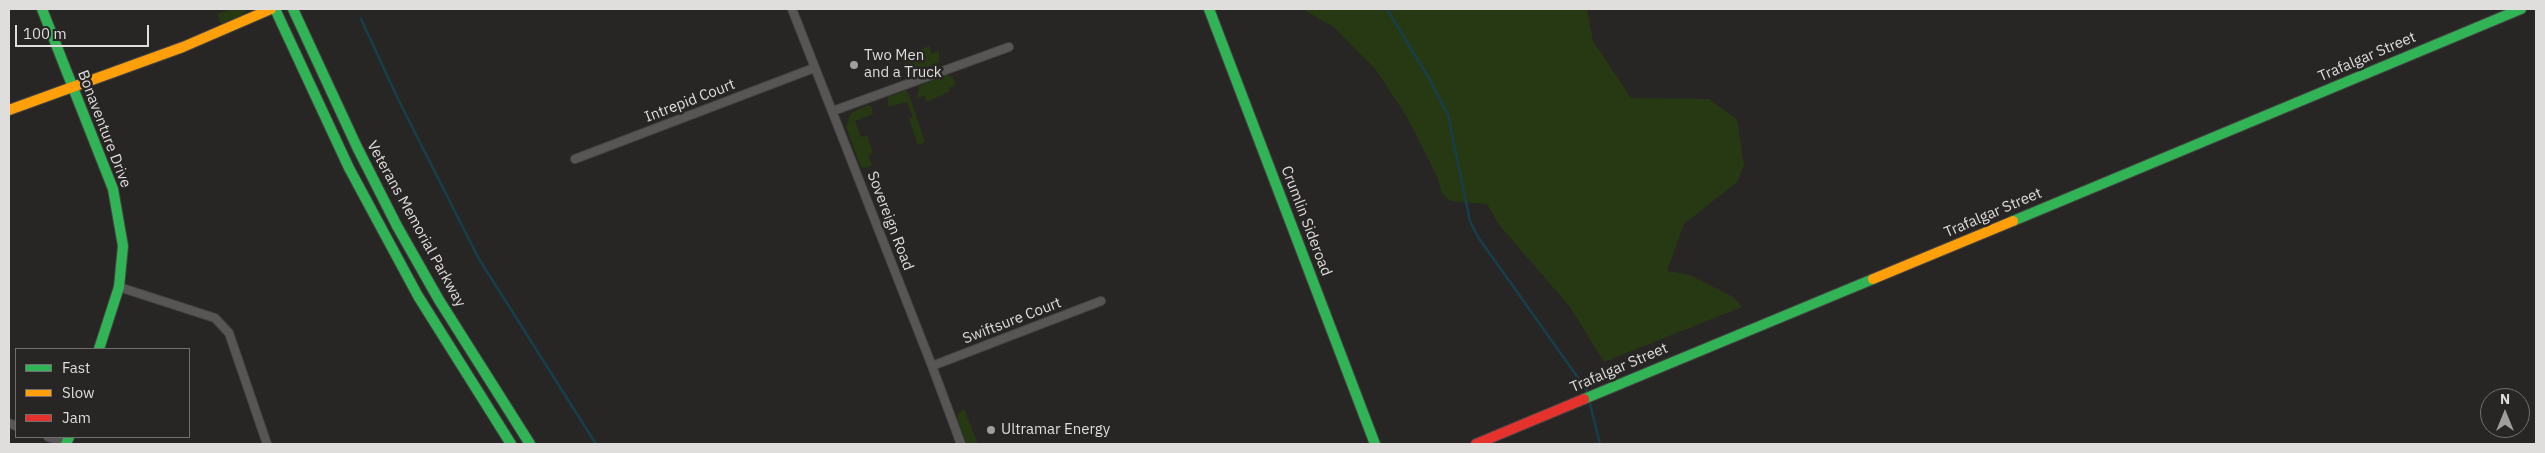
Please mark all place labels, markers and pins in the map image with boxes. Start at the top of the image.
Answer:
place label: Two Men and a Truck [864,47,942,82]
marker: Two Men and a Truck [848,59,860,71]
place label: Ultramar Energy [1001,421,1110,439]
marker: Ultramar Energy [985,424,997,436]

